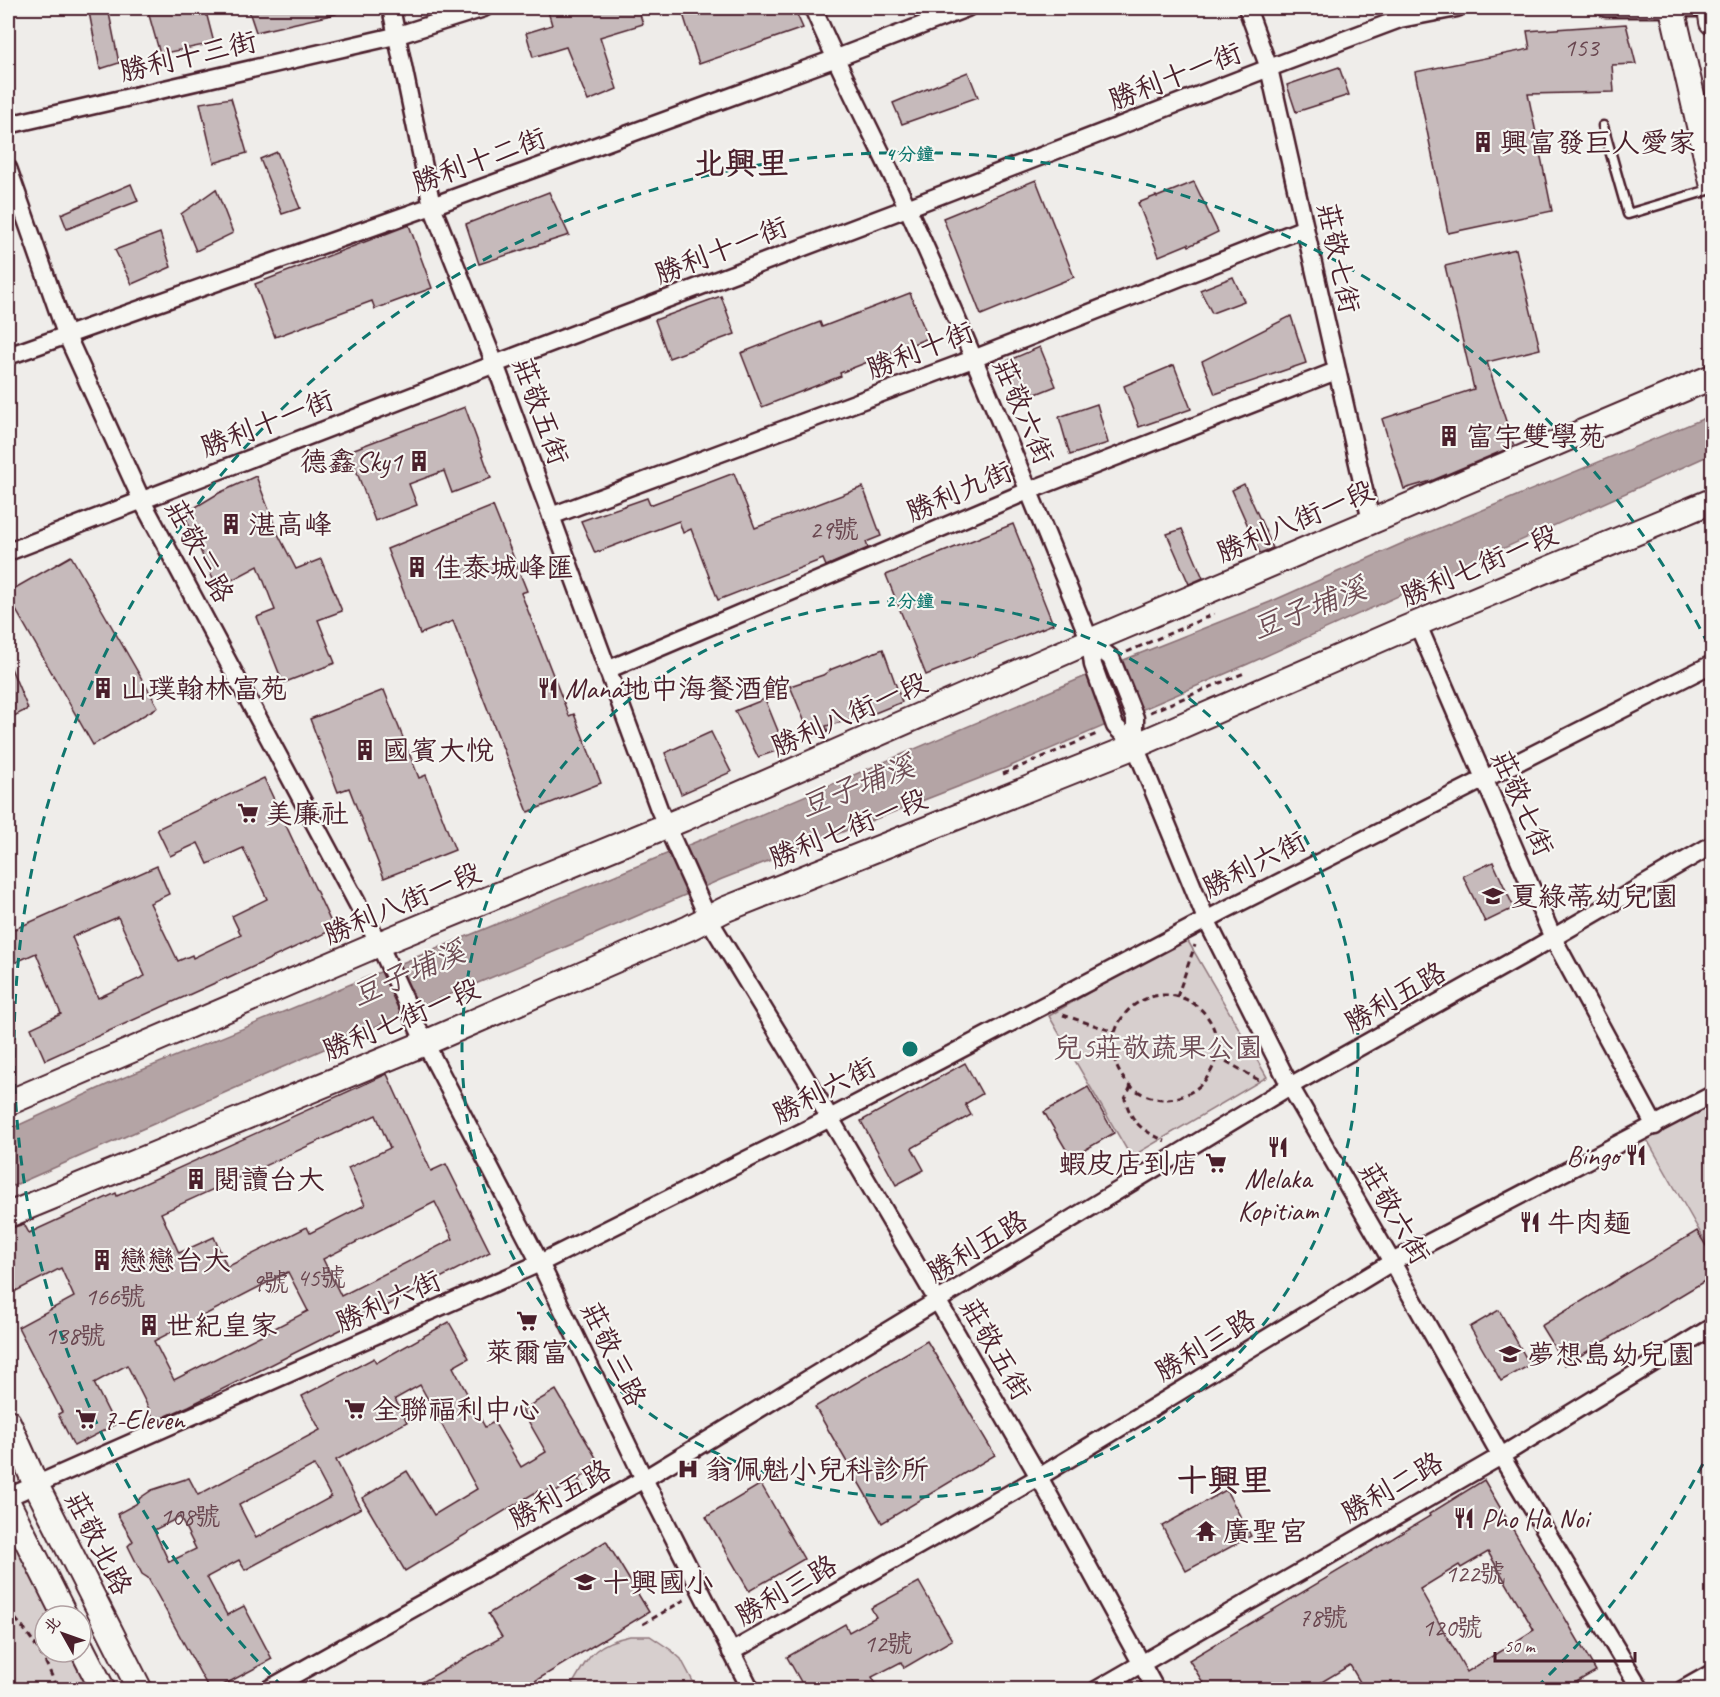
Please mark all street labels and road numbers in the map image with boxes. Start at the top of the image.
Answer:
street label: 勝利十三街 [116,23,260,89]
street label: 勝利十一街 [1103,35,1247,117]
street label: 勝利十二街 [407,120,551,200]
street label: 莊敬七街 [1310,200,1368,316]
street label: 勝利十一街 [649,209,793,291]
street label: 勝利十街 [861,314,979,386]
street label: 莊敬五街 [505,352,577,470]
street label: 莊敬六街 [986,353,1062,469]
street label: 勝利十一街 [195,382,339,464]
street label: 勝利九街 [901,453,1017,529]
street label: 勝利八街一段 [1211,472,1379,570]
street label: 莊敬三路 [158,493,242,609]
street label: 勝利七街一段 [1395,516,1563,614]
street label: 勝利八街一段 [765,664,933,764]
street label: 莊敬七街 [1484,745,1562,861]
street label: 勝利七街一段 [764,780,932,876]
street label: 勝利六街 [1196,823,1312,905]
street label: 勝利八街一段 [318,854,486,952]
street label: 勝利五路 [1338,954,1452,1040]
street label: 勝利七街一段 [317,970,485,1068]
street label: 勝利六街 [766,1049,882,1131]
street label: 莊敬六街 [1352,1156,1438,1270]
street label: 勝利五路 [920,1202,1034,1290]
street label: 勝利六街 [330,1262,446,1340]
street label: 莊敬五街 [953,1292,1039,1406]
street label: 莊敬三路 [574,1296,654,1412]
street label: 勝利三路 [1148,1301,1262,1389]
street label: 勝利二路 [1335,1444,1449,1530]
street label: 勝利五路 [503,1452,617,1536]
street label: 莊敬北路 [58,1485,140,1601]
street label: 勝利三路 [729,1547,843,1633]

